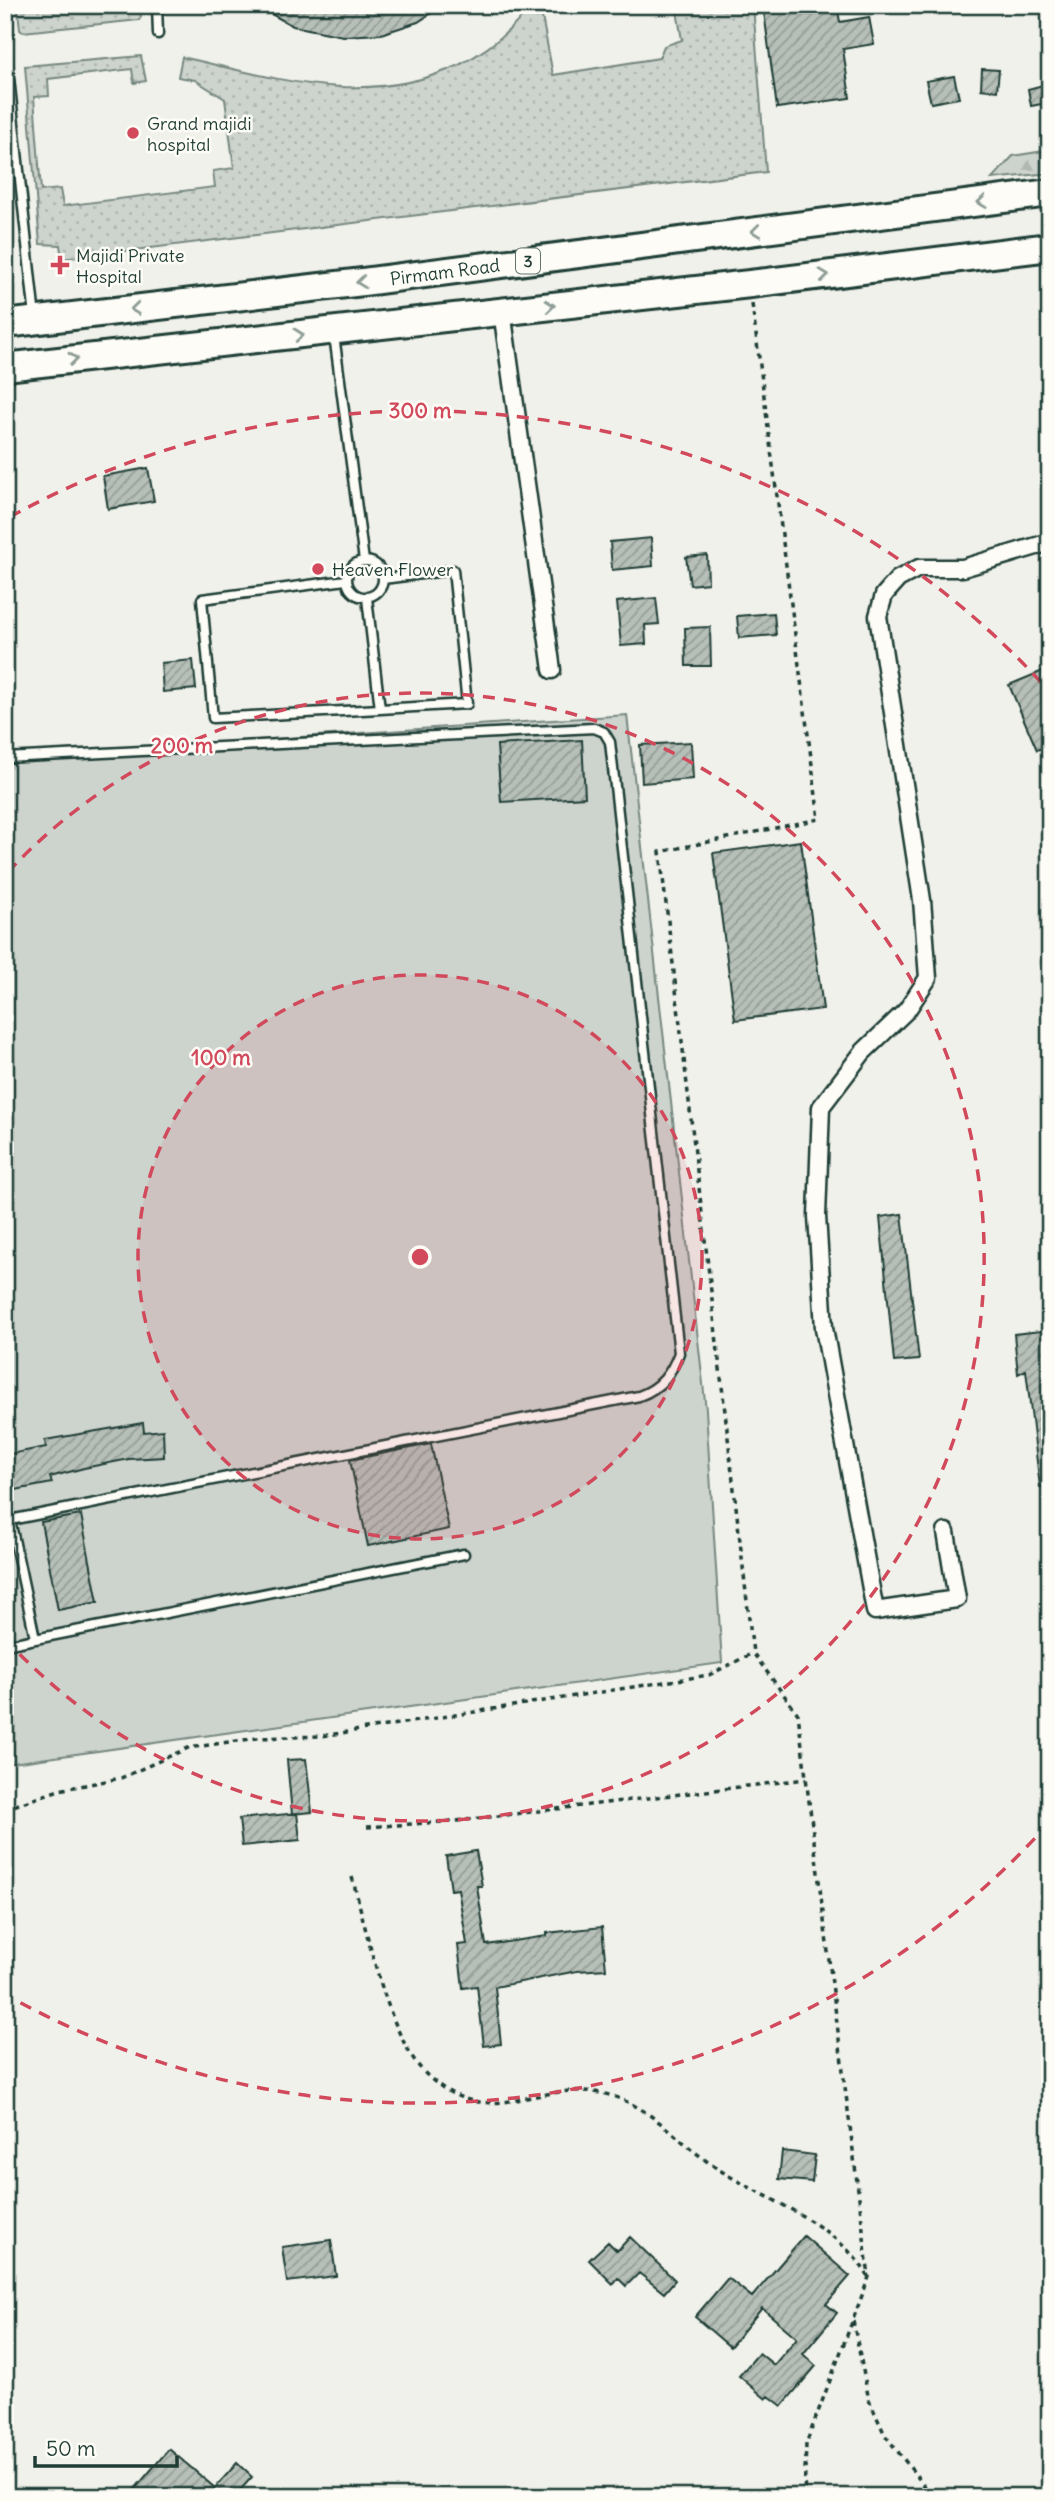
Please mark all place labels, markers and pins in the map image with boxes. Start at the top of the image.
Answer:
place label: Grand majidi hospital [147,112,251,156]
marker: Grand majidi hospital [125,125,141,141]
place label: Majidi Private Hospital [76,244,184,288]
marker: Majidi Private Hospital [50,255,70,275]
place label: Heaven Flower [332,558,454,581]
marker: Heaven Flower [310,561,326,577]
centre of rings [408,1245,432,1269]

